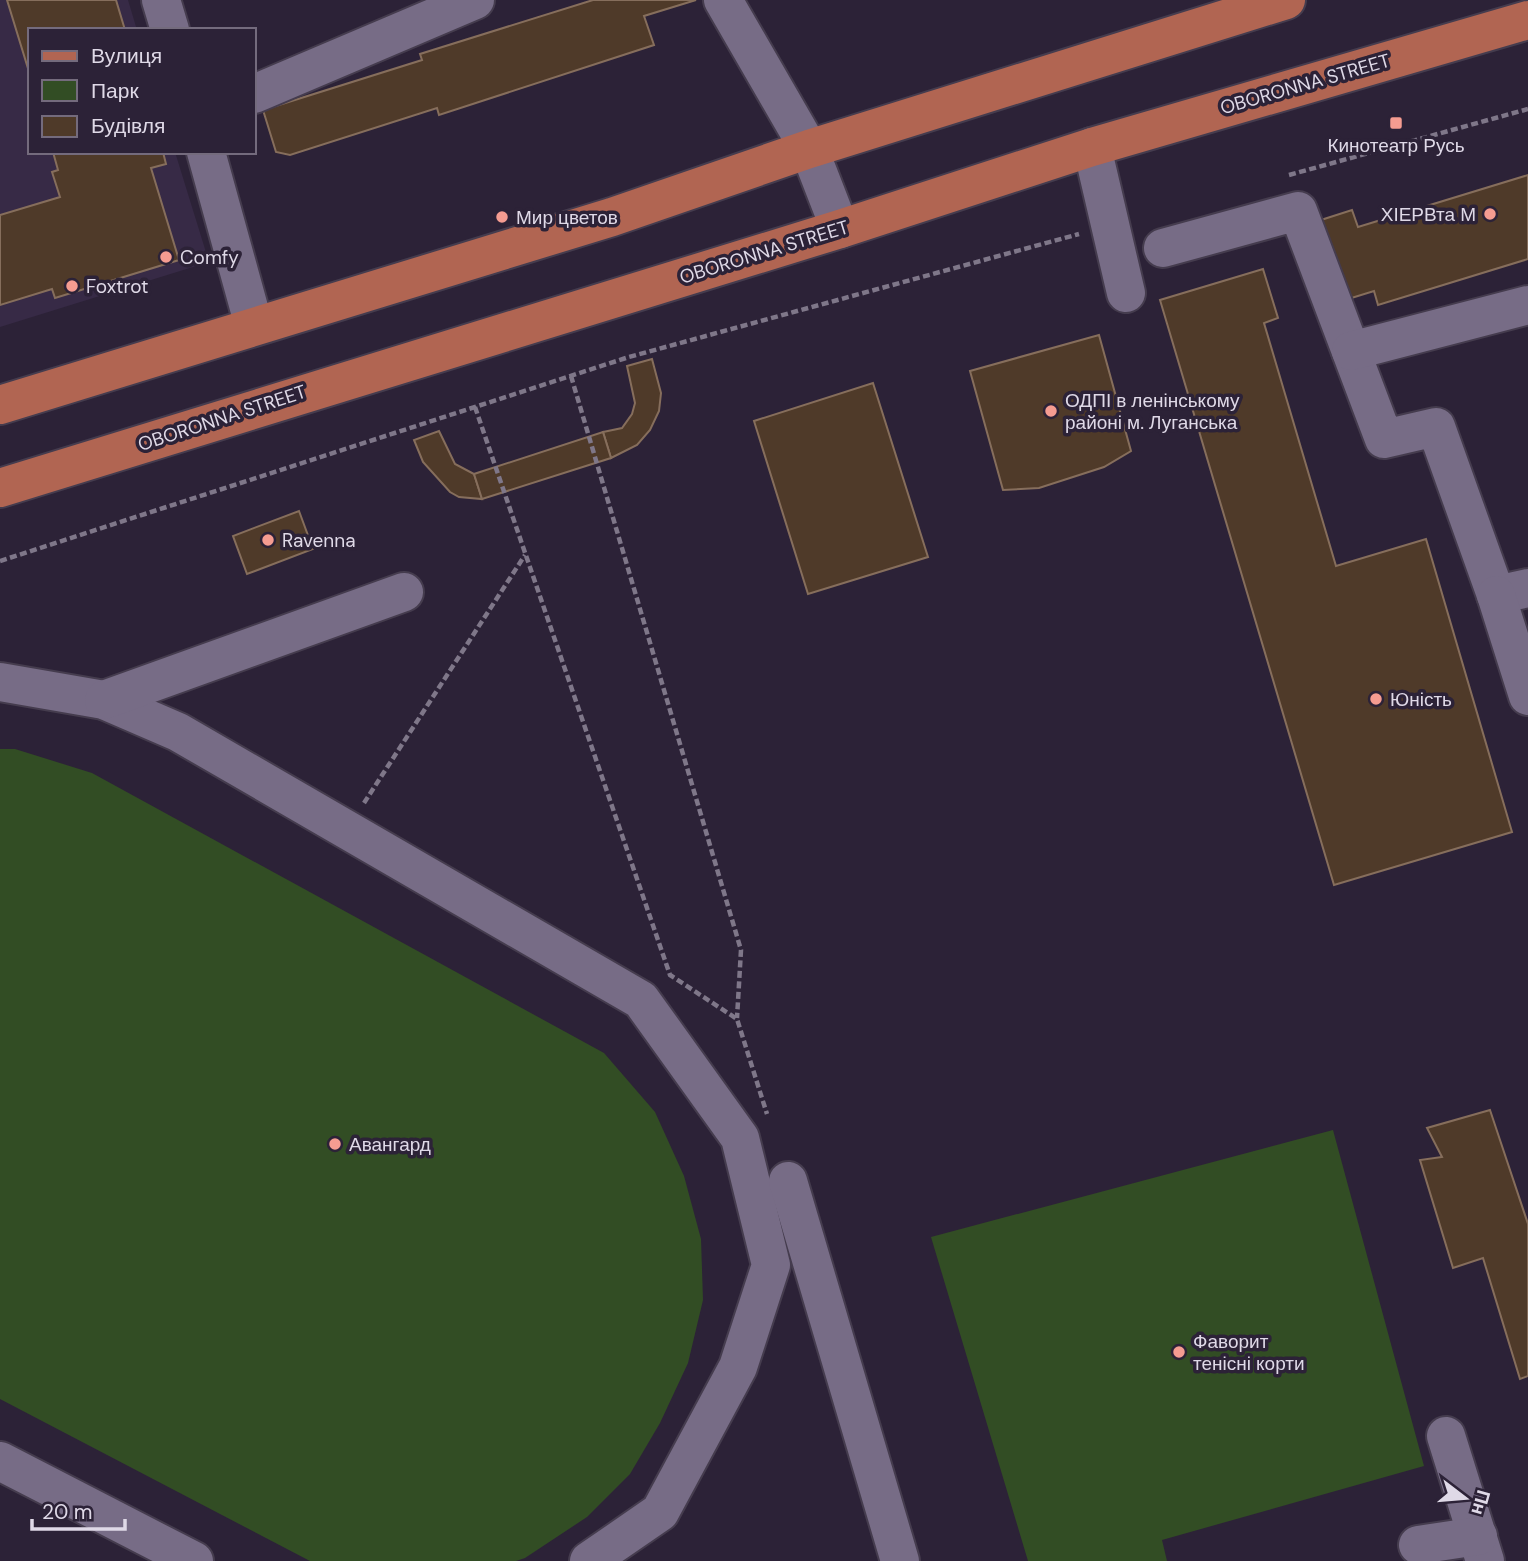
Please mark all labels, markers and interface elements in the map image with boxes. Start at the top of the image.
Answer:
legend [28,28,256,154]
text: Вулиця [91,42,162,70]
street label: OBORONNA STREET [1217,48,1393,120]
text: Парк [91,77,139,105]
text: Будівля [91,112,165,140]
marker: Кинотеатр Русь [1388,115,1404,131]
place label: Кинотеатр Русь [1327,133,1465,158]
place label: ХІЕРВта М [1381,202,1476,227]
place label: Мир цветов [516,205,618,230]
marker: ХІЕРВта М [1482,206,1498,222]
marker: Мир цветов [494,209,510,225]
street label: OBORONNA STREET [676,214,852,290]
place label: Comfy [180,245,239,270]
marker: Comfy [158,249,174,265]
place label: Foxtrot [86,274,149,299]
marker: Foxtrot [64,278,80,294]
street label: OBORONNA STREET [135,379,310,457]
place label: ОДПІ в ленінському районі м. Луганська [1065,388,1240,435]
marker: ОДПІ в ленінському районі м. Луганська [1043,403,1059,419]
place label: Ravenna [282,528,355,553]
marker: Ravenna [260,532,276,548]
place label: Юність [1390,687,1452,712]
marker: Юність [1368,691,1384,707]
place label: Авангард [349,1132,431,1157]
marker: Авангард [327,1136,343,1152]
place label: Фаворит тенісні корти [1193,1329,1305,1376]
marker: Фаворит тенісні корти [1171,1344,1187,1360]
north arrow [1430,1463,1500,1533]
text: Пн [1465,1487,1496,1518]
scale bar [32,1488,124,1532]
text: 20 m [42,1498,93,1526]

